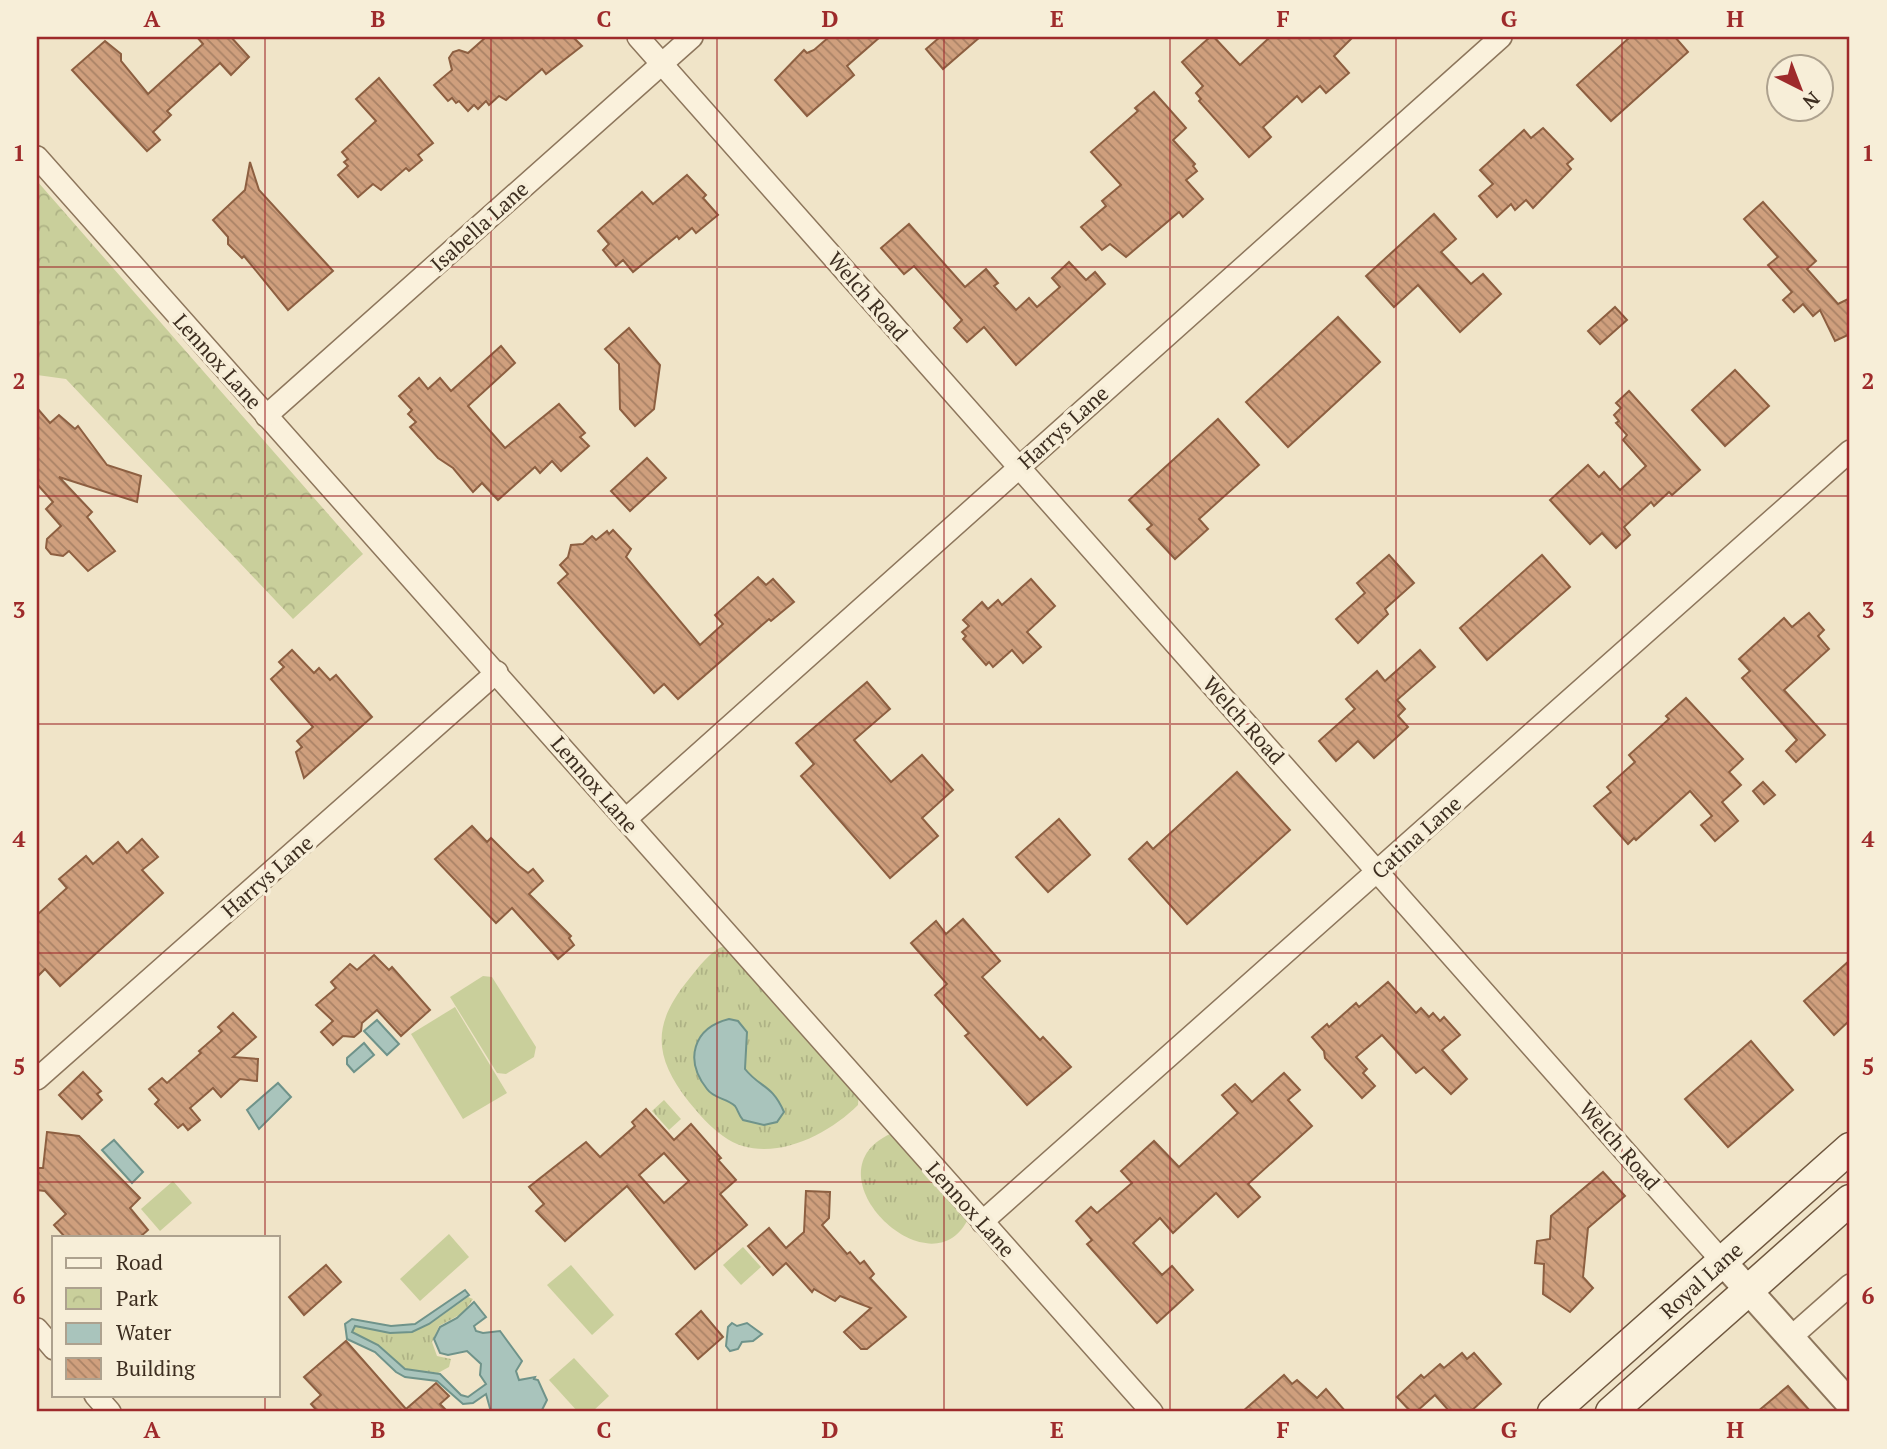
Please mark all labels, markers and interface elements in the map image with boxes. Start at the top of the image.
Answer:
text: A [144,3,161,34]
text: B [371,3,386,34]
text: C [597,3,612,34]
text: D [822,3,839,34]
text: E [1050,3,1064,34]
text: F [1276,3,1290,34]
text: G [1501,3,1518,34]
text: H [1726,3,1744,34]
north arrow [1764,52,1834,122]
text: N [1798,87,1825,116]
text: 1 [13,137,26,168]
text: 1 [1862,137,1875,168]
street label: Isabella Lane [424,175,534,277]
street label: Welch Road [822,246,915,347]
street label: Lennox Lane [168,307,268,415]
text: 2 [13,365,26,396]
text: 2 [1862,365,1875,396]
street label: Harrys Lane [1012,379,1114,475]
text: 3 [13,594,26,625]
text: 3 [1862,594,1875,625]
street label: Welch Road [1197,670,1291,770]
street label: Lennox Lane [545,730,645,838]
street label: Catina Lane [1365,789,1467,885]
text: 4 [13,823,26,854]
text: 4 [1862,823,1875,854]
street label: Harrys Lane [215,829,319,923]
text: 5 [13,1051,26,1082]
text: 5 [1862,1051,1875,1082]
street label: Welch Road [1574,1095,1667,1196]
street label: Lennox Lane [921,1155,1021,1263]
street label: Royal Lane [1654,1235,1748,1325]
legend [52,1236,280,1396]
text: Road [116,1248,163,1276]
text: 6 [13,1280,26,1311]
text: 6 [1862,1280,1875,1311]
text: Park [116,1284,158,1312]
text: Water [116,1318,171,1346]
text: Building [116,1354,196,1382]
text: A [144,1414,161,1445]
text: B [371,1414,386,1445]
text: C [597,1414,612,1445]
text: D [822,1414,839,1445]
text: E [1050,1414,1064,1445]
text: F [1276,1414,1290,1445]
text: G [1501,1414,1518,1445]
text: H [1726,1414,1744,1445]

